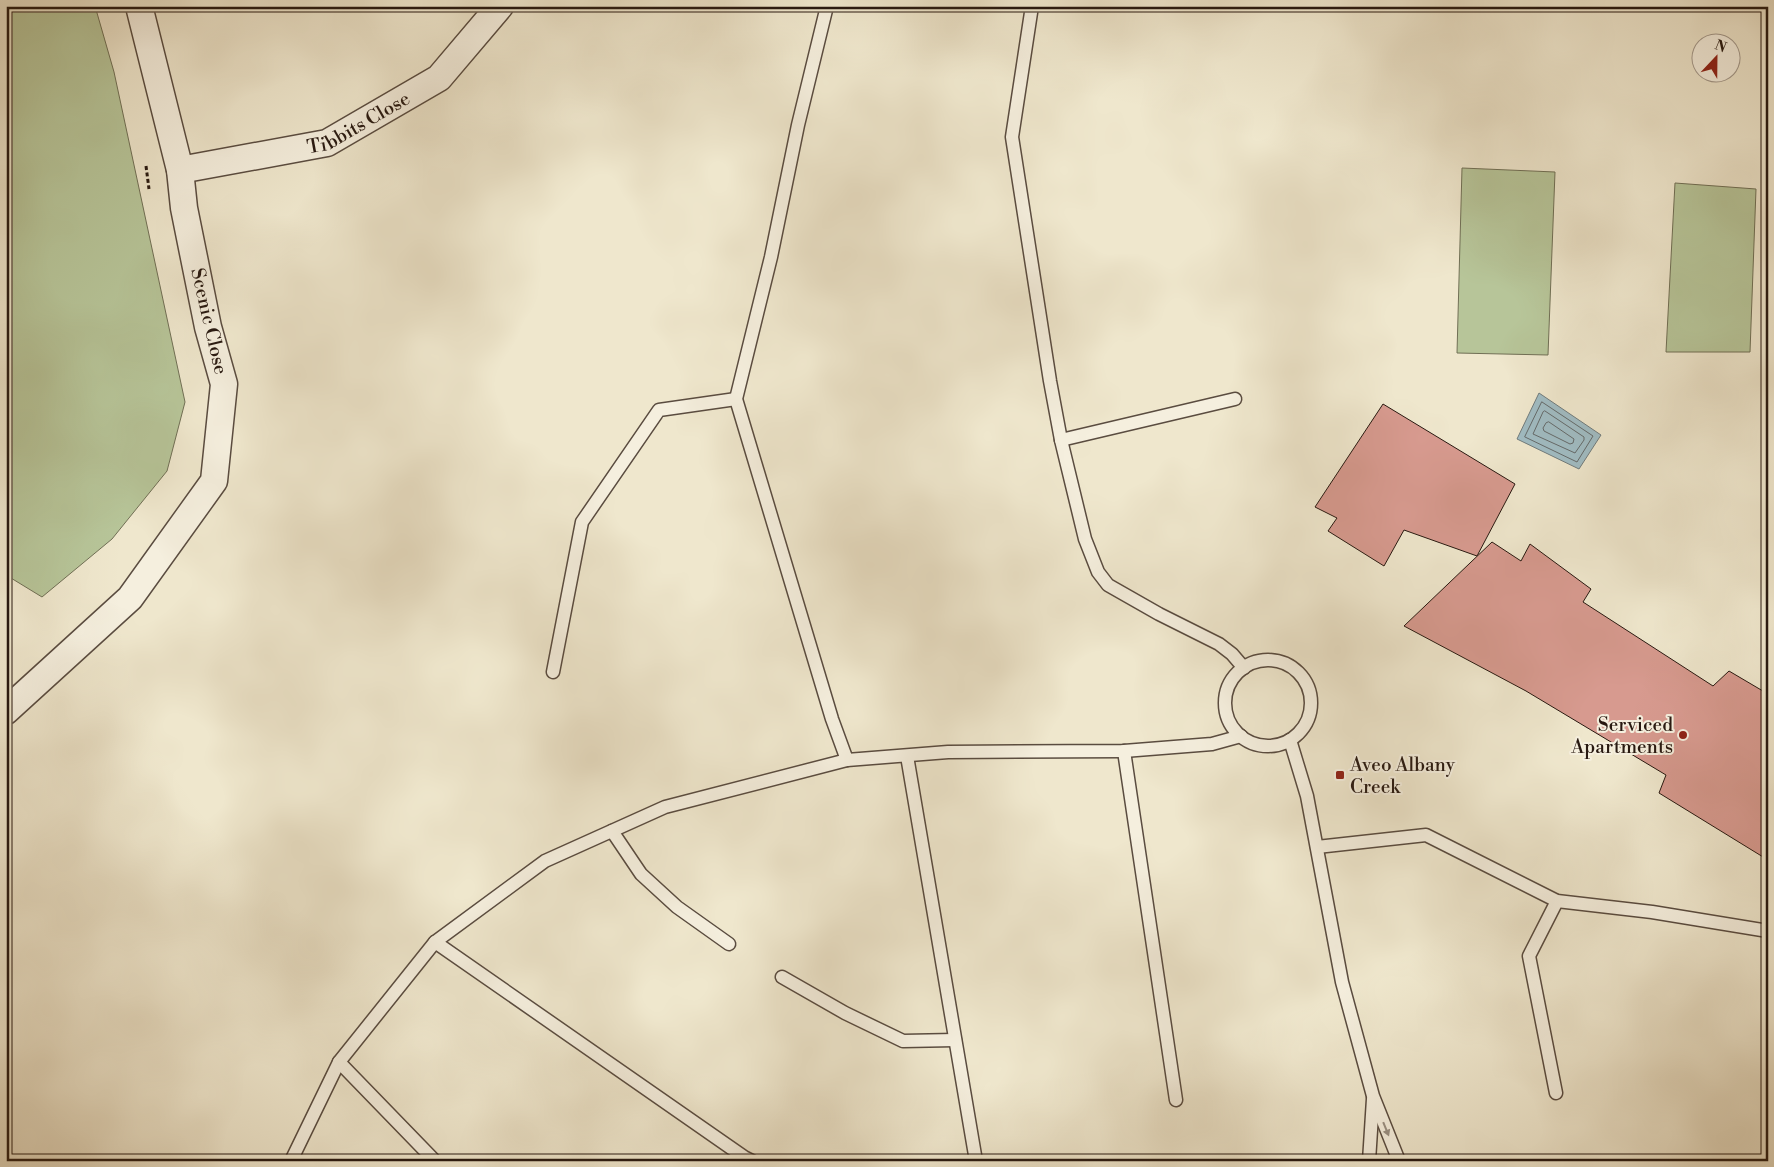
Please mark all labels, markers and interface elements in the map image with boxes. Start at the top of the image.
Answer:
north arrow [1692,32,1742,82]
text: N [1712,36,1729,57]
street label: Tibbits Close [305,87,414,159]
street label: Scenic Close [185,266,233,377]
place label: Serviced Apartments [1570,713,1673,759]
marker: Serviced Apartments [1677,729,1689,741]
place label: Aveo Albany Creek [1349,753,1456,799]
marker: Aveo Albany Creek [1334,769,1346,781]
one-way arrow [1383,1121,1391,1136]

